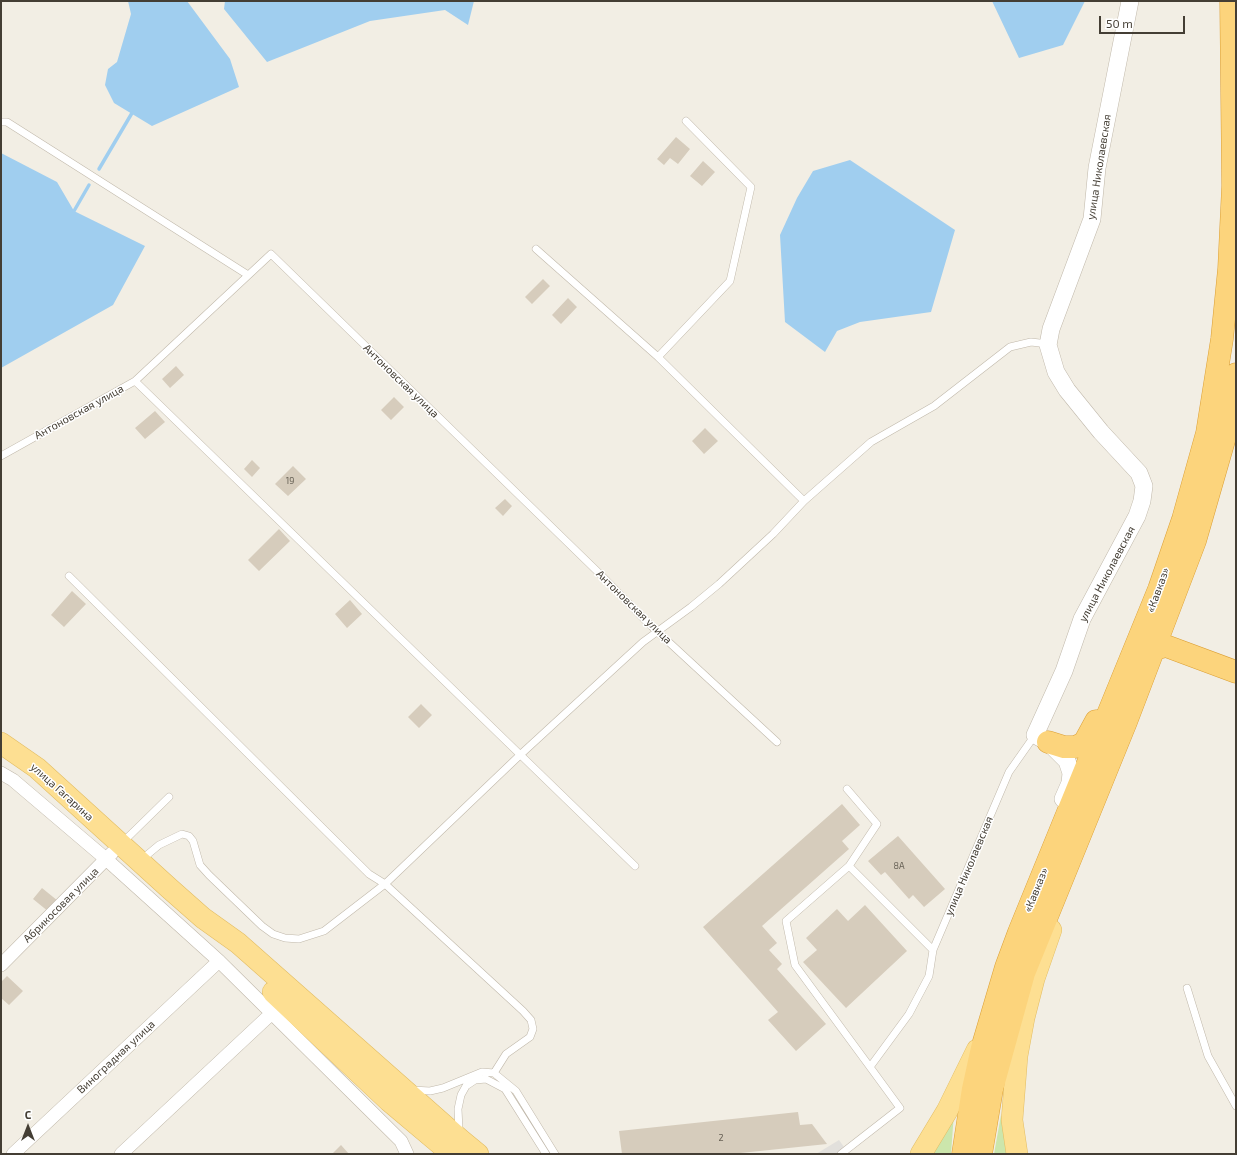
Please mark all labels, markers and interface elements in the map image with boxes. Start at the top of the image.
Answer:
scale bar [1101,8,1187,34]
text: 50 m [1106,16,1133,30]
street label: улица Николаевская [1084,113,1114,221]
street label: Антоновская улица [360,341,442,421]
street label: Антоновская улица [32,382,126,442]
house number: 19 [286,476,294,486]
street label: улица Николаевская [1076,524,1138,624]
street label: «Кавказ» [1144,566,1172,614]
street label: Антоновская улица [593,567,675,647]
street label: улица Гагарина [28,760,96,824]
street label: улица Николаевская [942,814,996,918]
house number: 8А [893,861,905,871]
street label: Абрикосовая улица [21,865,101,945]
street label: «Кавказ» [1021,866,1051,914]
street label: Виноградная улица [74,1018,158,1096]
north arrow [8,1107,48,1147]
text: С [25,1108,31,1121]
house number: 2 [718,1133,724,1143]

